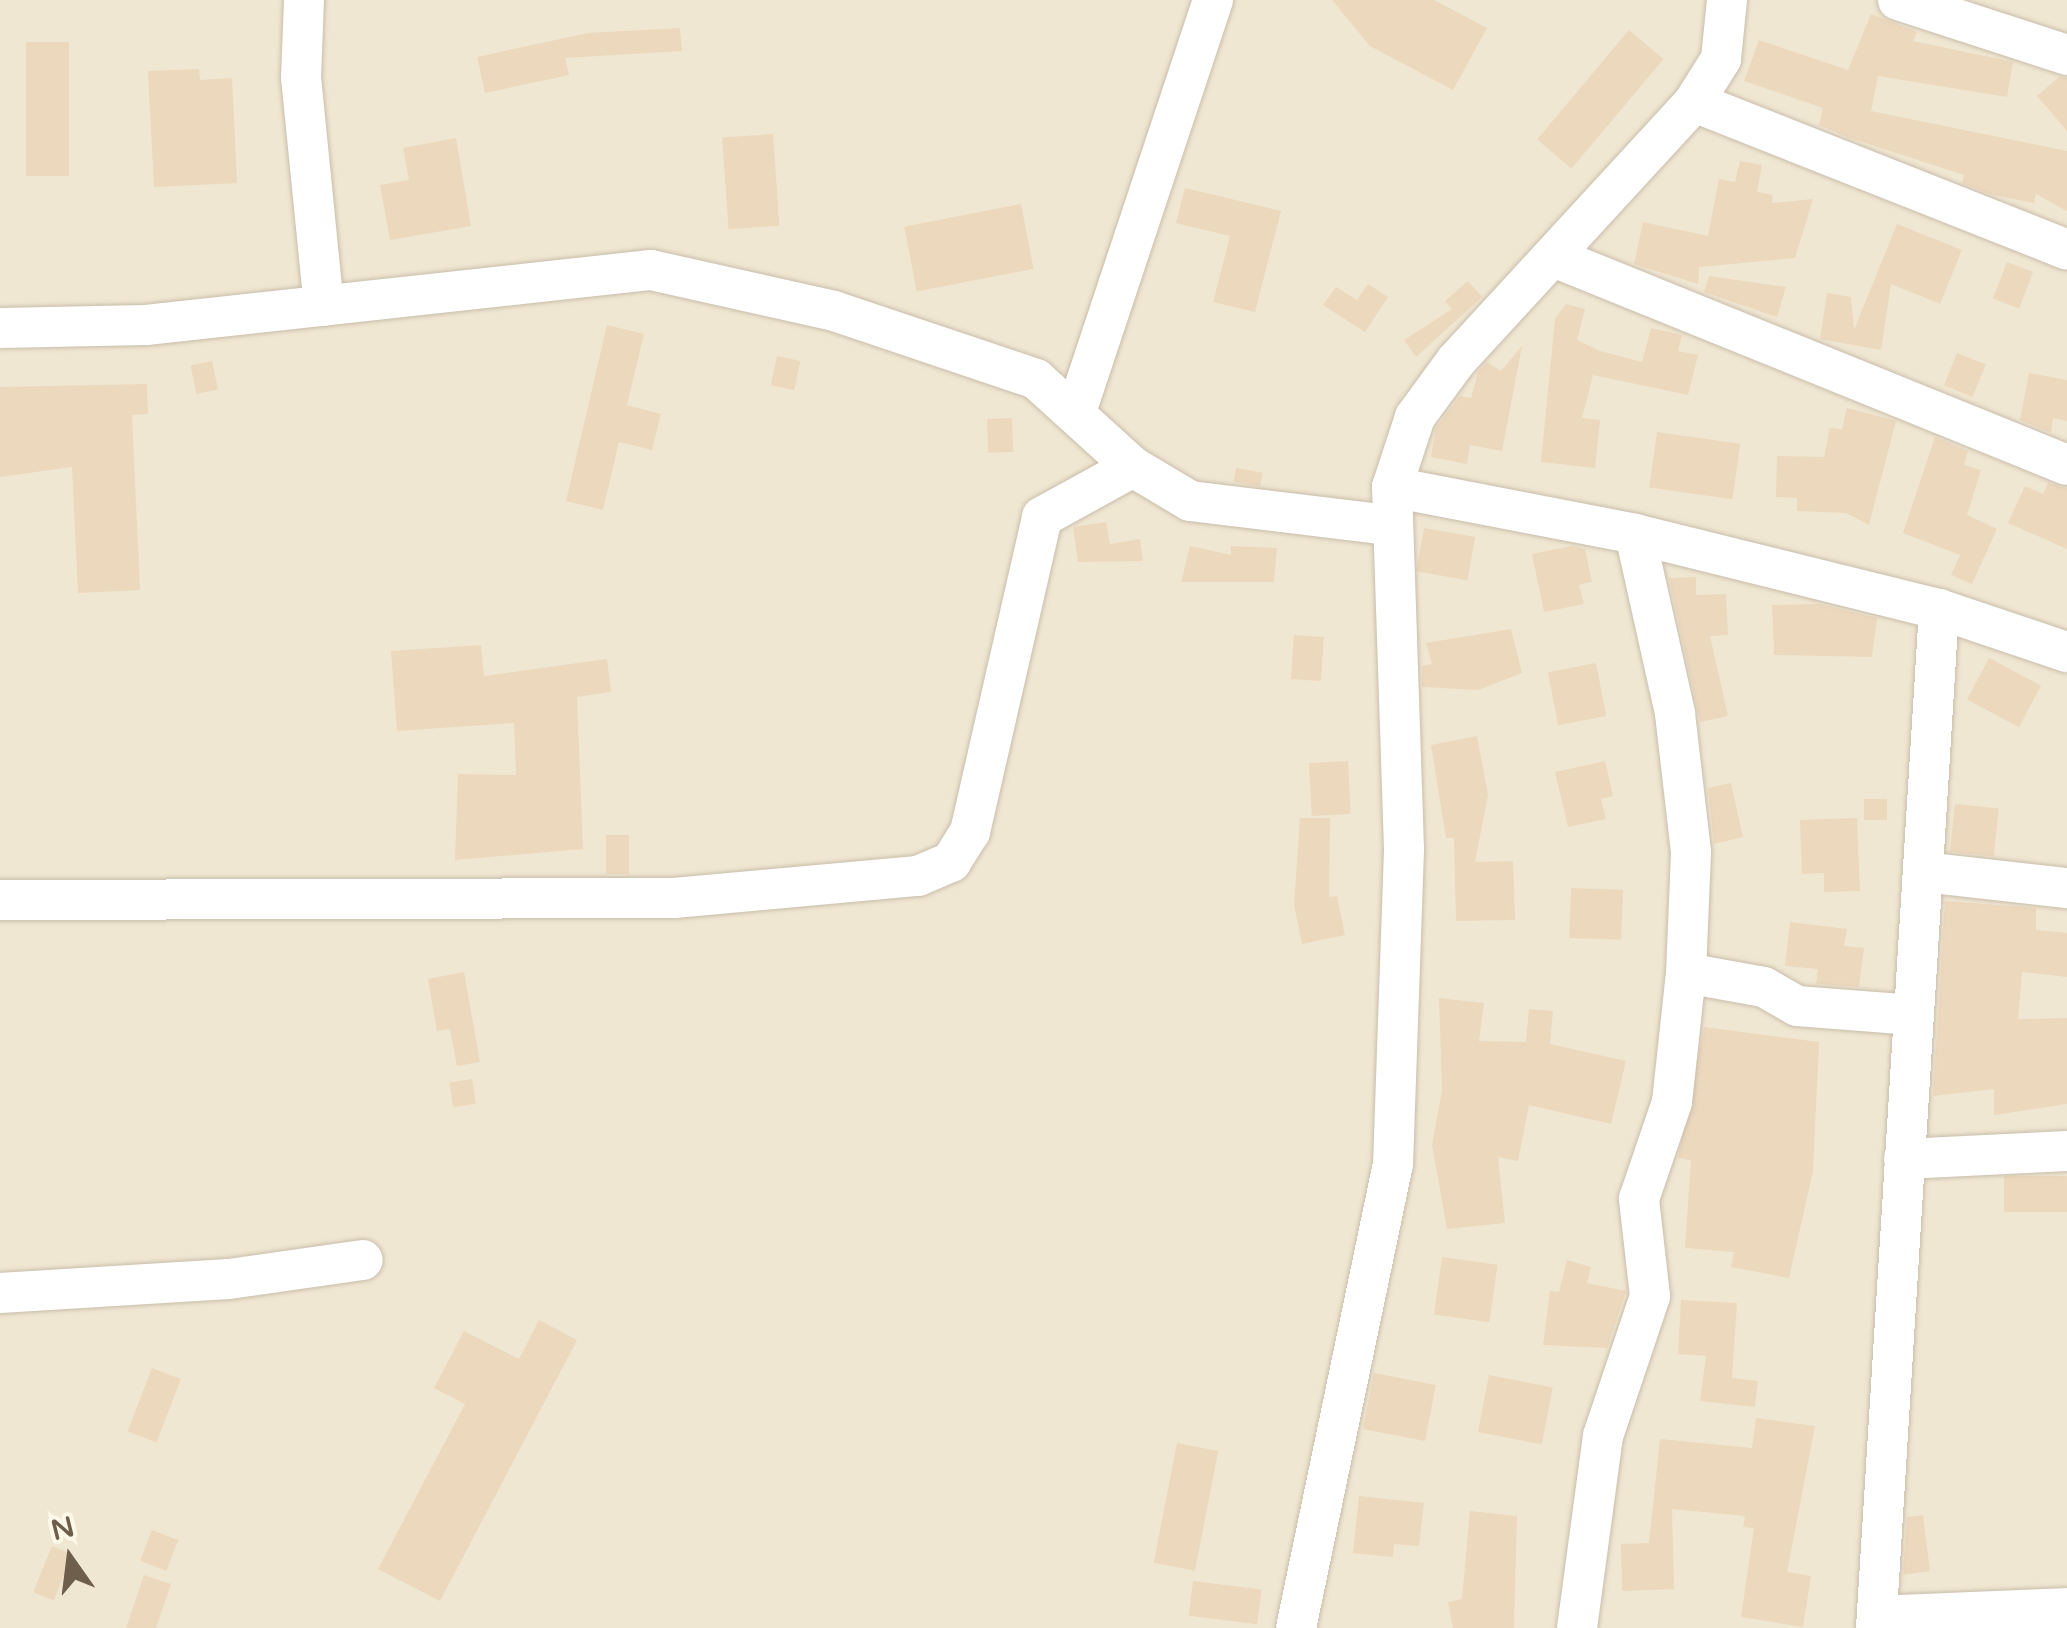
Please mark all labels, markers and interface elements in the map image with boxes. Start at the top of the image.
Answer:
north arrow [20,1508,120,1608]
text: N [48,1510,78,1548]

